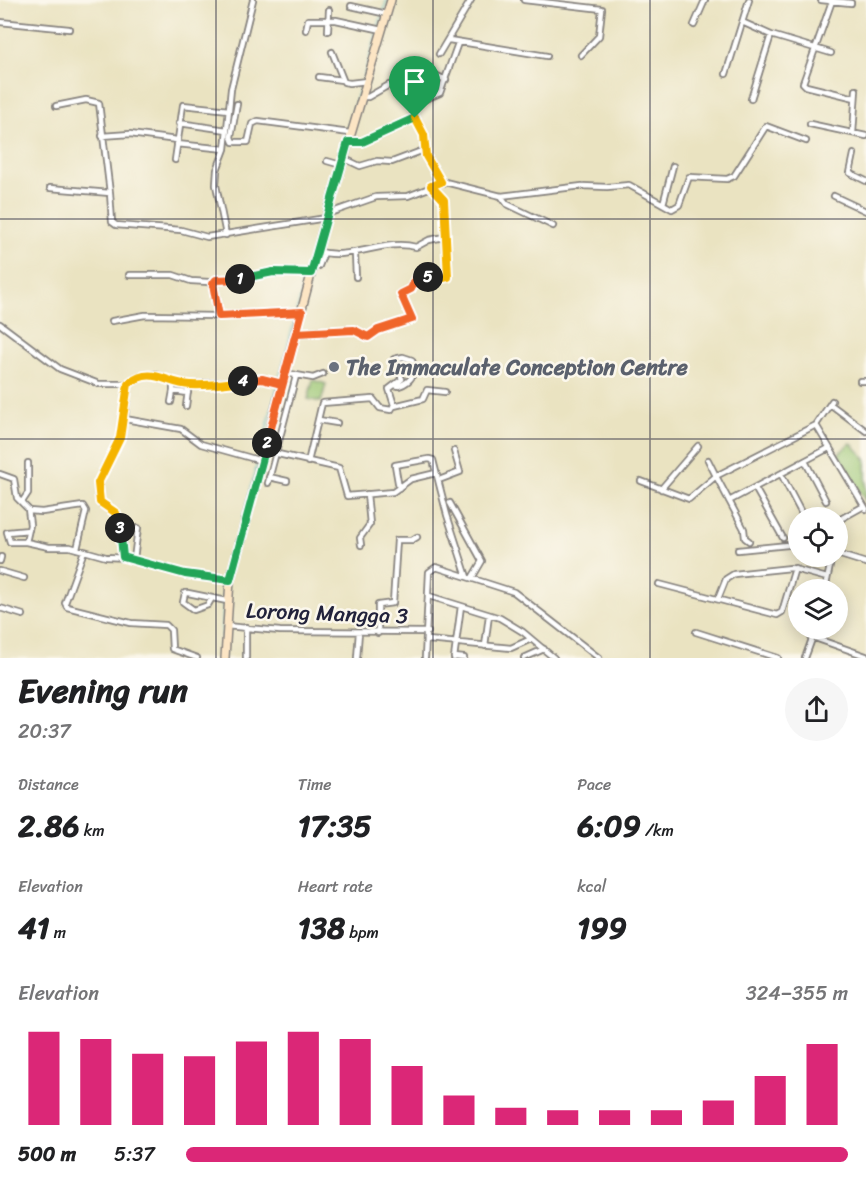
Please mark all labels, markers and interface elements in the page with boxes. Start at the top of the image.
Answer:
pin [389,56,440,118]
icon: arrive [398,65,431,98]
pin: 5 [413,262,443,292]
text: 5 [423,262,433,291]
pin: 1 [225,264,255,294]
text: 1 [237,264,243,293]
place label: The Immaculate Conception Centre [346,348,688,387]
marker: The Immaculate Conception Centre [327,360,341,374]
pin: 4 [228,366,258,396]
text: 4 [238,366,248,395]
pin: 2 [252,428,282,458]
text: 2 [262,428,272,457]
map controls [788,507,848,639]
button: locate [788,507,848,567]
pin: 3 [105,513,135,543]
text: 3 [116,513,124,542]
button: layers [788,579,848,639]
street label: Lorong Mangga 3 [245,591,409,635]
text: Evening run [18,662,188,720]
button: share [785,678,848,741]
text: 20:37 [18,714,71,749]
text: Distance [18,770,79,799]
text: Time [298,770,331,799]
text: Pace [577,770,611,799]
text: 2.86 [18,799,80,853]
text: 17:35 [298,799,372,853]
text: 6:09 [577,799,641,853]
text: km [80,816,104,845]
text: /km [641,816,674,845]
text: Elevation [18,872,83,901]
text: Heart rate [298,872,373,901]
text: kcal [577,872,606,901]
text: 41 [18,901,50,955]
text: 138 [298,901,345,955]
text: 199 [577,901,627,955]
text: m [50,918,66,947]
text: bpm [345,918,379,947]
text: Elevation [18,976,99,1011]
text: 324–355 m [746,976,848,1011]
text: 500 m [18,1137,76,1172]
text: 5:37 [114,1137,155,1172]

